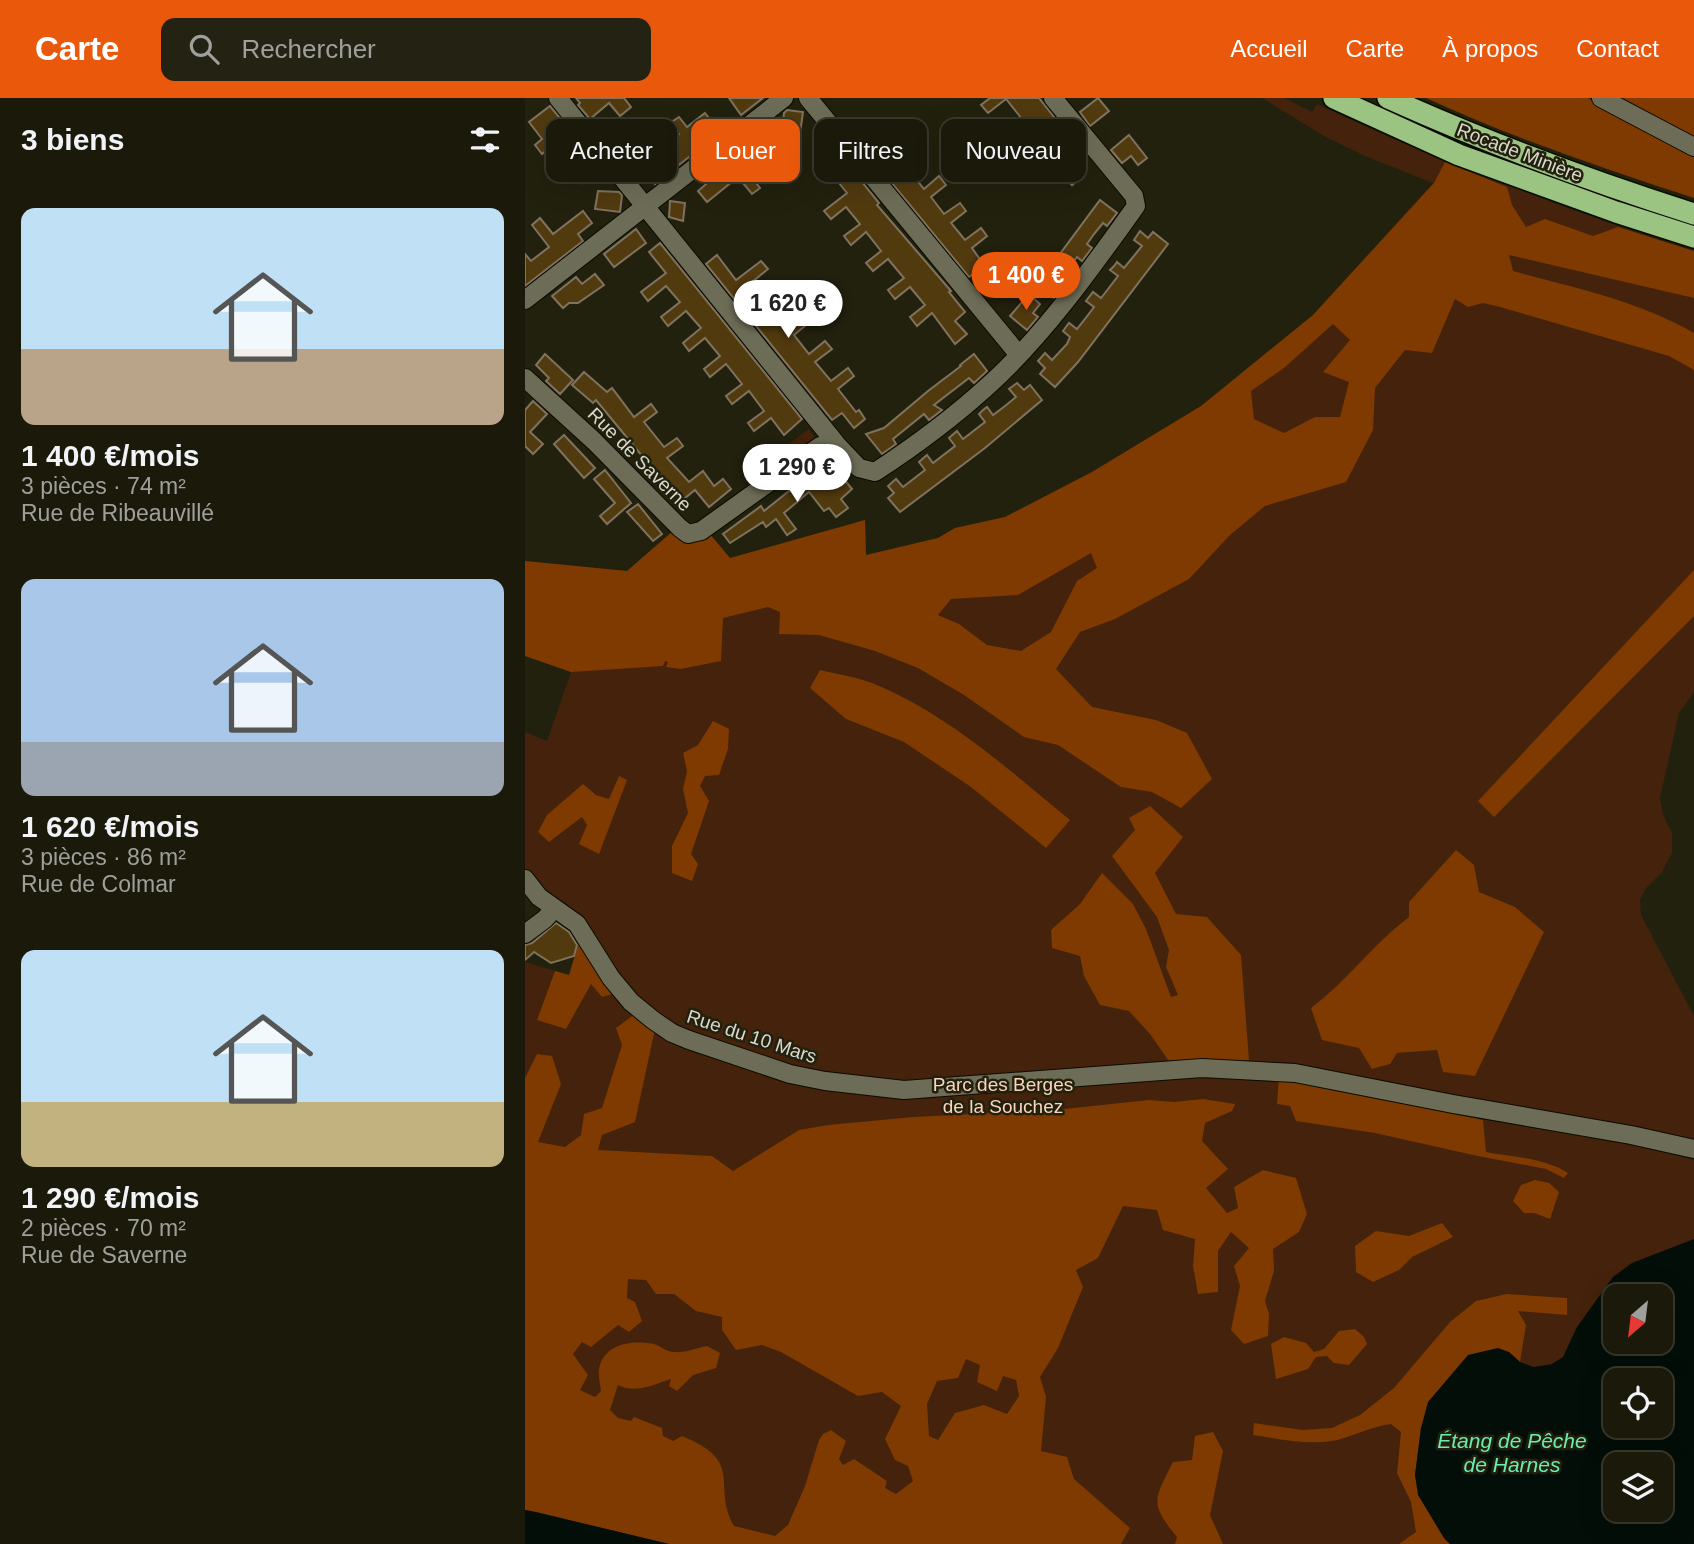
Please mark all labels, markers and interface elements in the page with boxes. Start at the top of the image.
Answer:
search box [161,18,651,81]
text: Carte [35,30,119,67]
icon: search [185,30,223,68]
text: Rechercher [241,34,376,64]
text: Accueil [1230,35,1308,62]
text: Carte [1346,35,1404,62]
text: À propos [1442,35,1538,62]
text: Contact [1576,35,1659,62]
chip: Acheter [546,119,677,182]
chip: Louer [691,119,800,182]
chip: Filtres [814,119,927,182]
chip: Nouveau [941,119,1086,182]
street label: Rocade Minière [1454,119,1586,186]
icon: filters [466,121,504,159]
text: 3 biens [21,123,124,156]
pin: 1 400 € [961,252,1091,312]
icon: home [200,254,326,380]
text: 1 400 € [988,262,1064,288]
pin: 1 620 € [723,280,853,340]
text: 1 620 € [750,290,826,316]
street label: Rue de Saverne [584,403,696,515]
text: 1 400 €/mois [21,439,199,472]
pin: 1 290 € [732,444,862,504]
text: 1 290 € [759,454,835,480]
text: 3 pièces · 74 m² [21,473,186,499]
text: Rue de Ribeauvillé [21,500,214,526]
icon: home [200,625,326,751]
text: 1 620 €/mois [21,810,199,843]
text: 3 pièces · 86 m² [21,844,186,870]
text: Rue de Colmar [21,871,176,897]
icon: home [200,996,326,1122]
street label: Rue du 10 Mars [684,1006,819,1067]
park label: Parc des Berges de la Souchez [933,1074,1073,1117]
text: 1 290 €/mois [21,1181,199,1214]
text: 2 pièces · 70 m² [21,1215,186,1241]
text: Rue de Saverne [21,1242,187,1268]
north arrow [1603,1284,1673,1354]
map controls [1603,1284,1673,1522]
button: locate [1603,1368,1673,1438]
water label: Étang de Pêche de Harnes [1437,1429,1587,1476]
button: layers [1603,1452,1673,1522]

